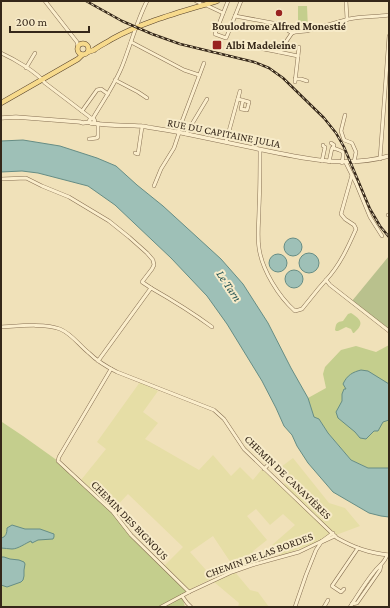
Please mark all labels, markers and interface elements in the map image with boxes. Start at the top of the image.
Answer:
scale bar [10,8,89,34]
marker: Boulodrome Alfred Monestié [274,8,284,18]
text: 200 m [16,15,48,29]
place label: Boulodrome Alfred Monestié [212,20,346,32]
marker: Albi Madeleine [211,39,223,51]
place label: Albi Madeleine [225,39,296,51]
street label: RUE DU CAPITAINE JULIA [166,116,282,151]
water label: Le Tarn [213,268,245,304]
street label: CHEMIN DE CANAVIÈRES [242,433,334,521]
street label: CHEMIN DES BIGNOUS [89,478,171,562]
street label: CHEMIN DE LAS BORDES [204,530,314,580]

